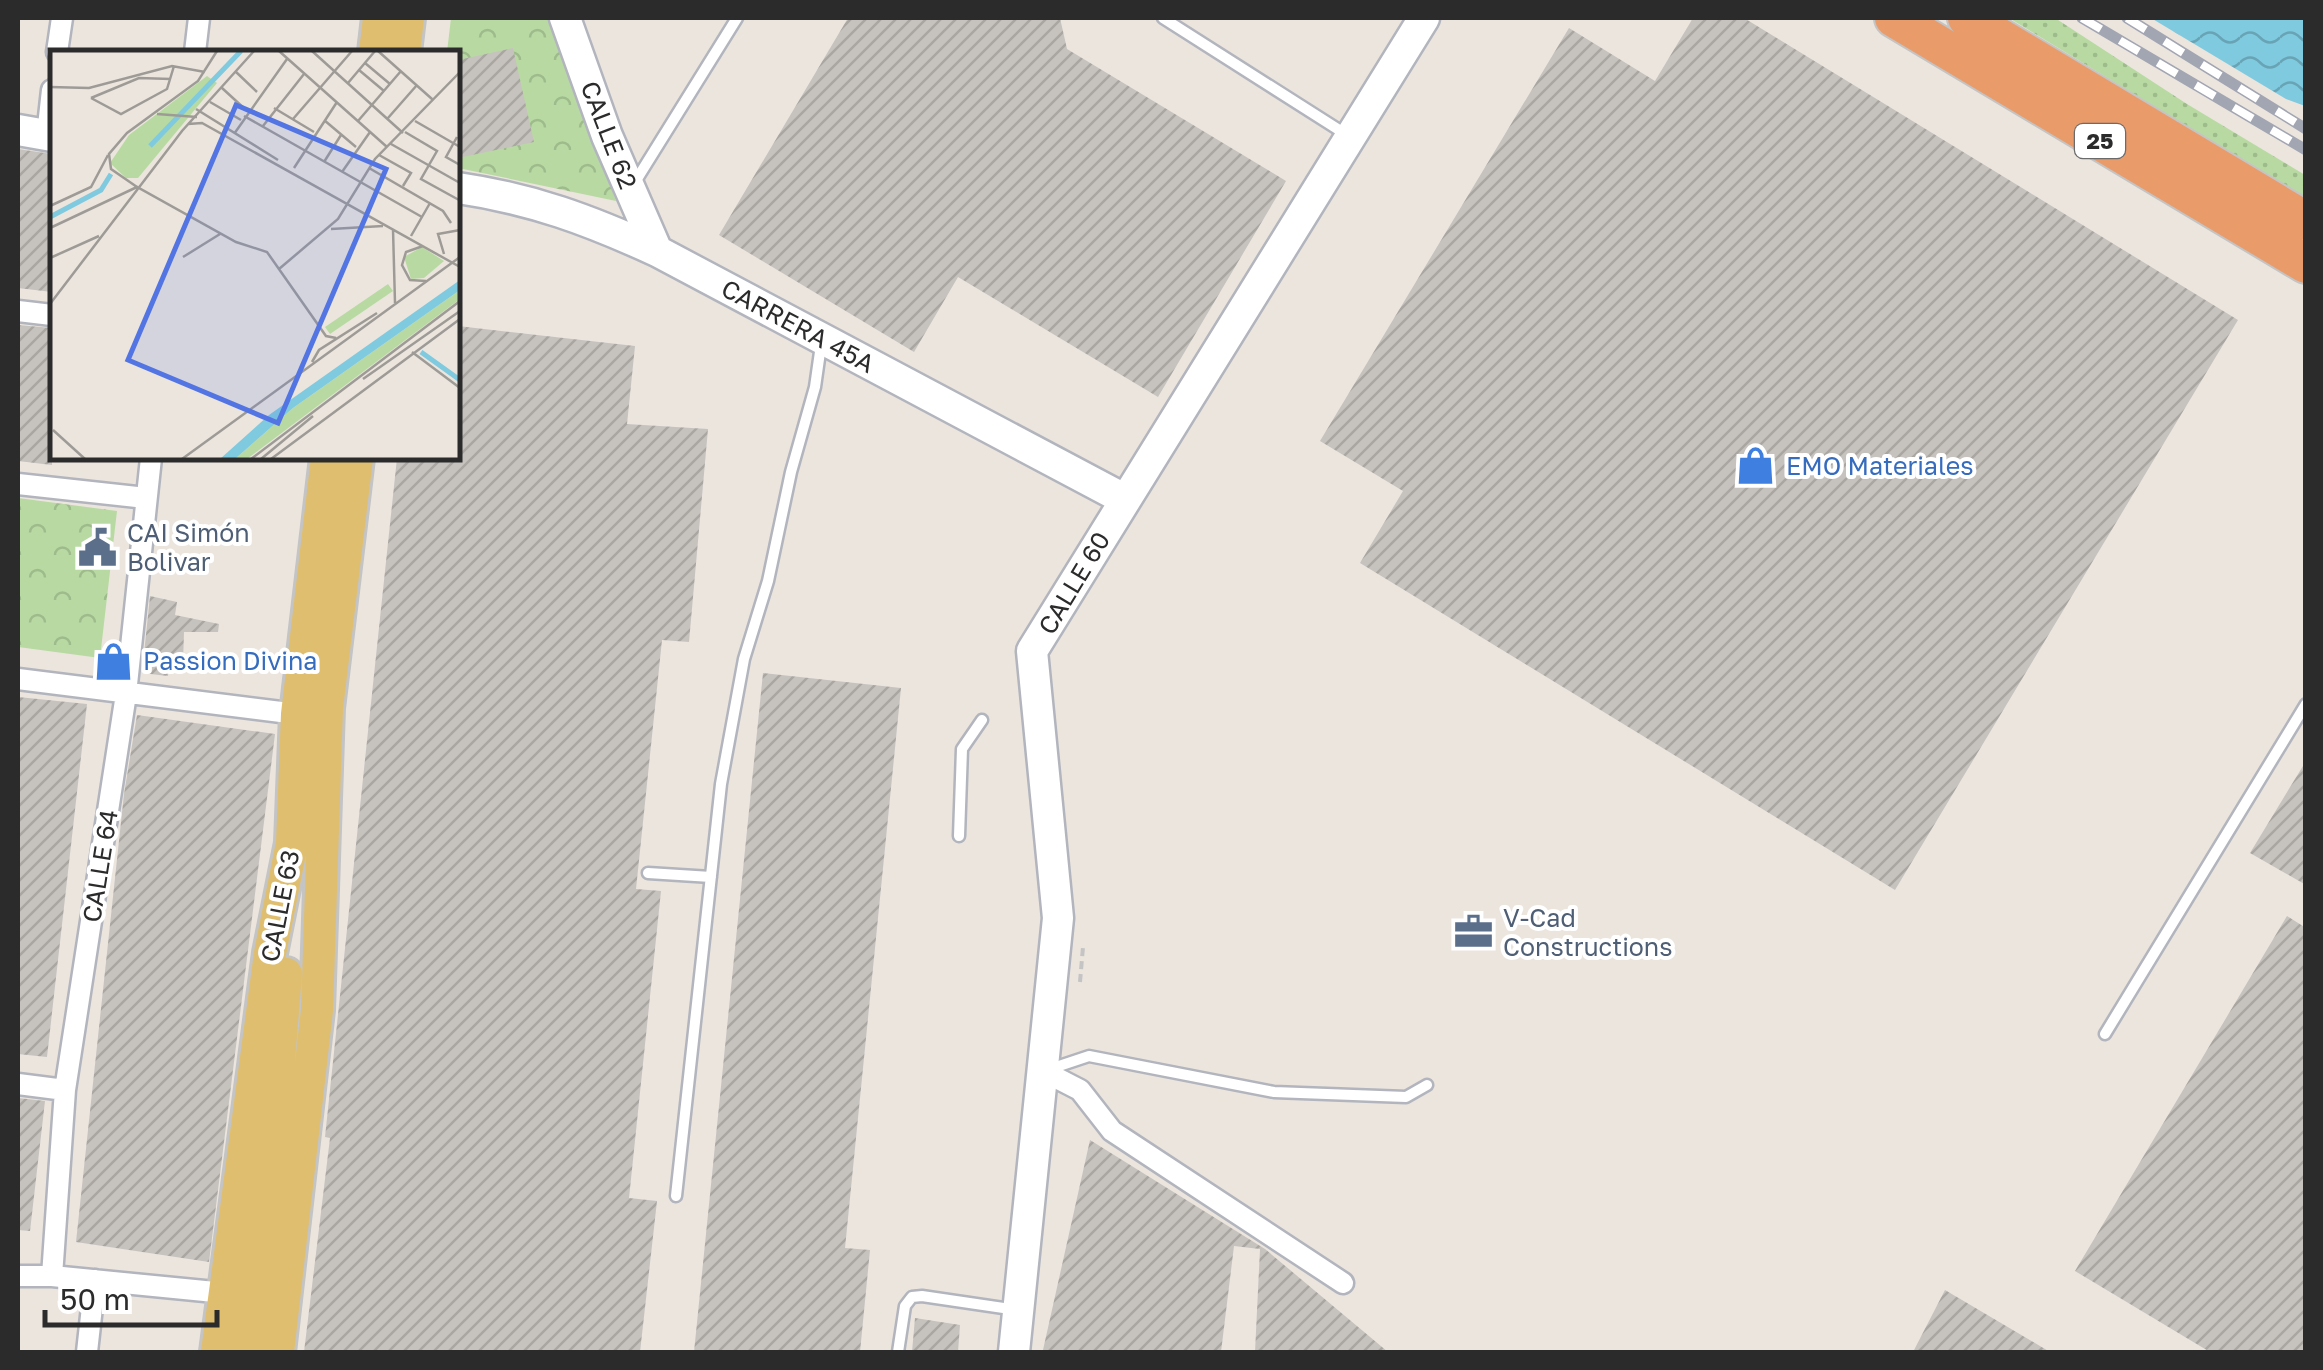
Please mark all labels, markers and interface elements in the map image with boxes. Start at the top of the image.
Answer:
inset map [50,50,460,460]
street label: CALLE 62 [575,77,644,193]
road number: 25 [2075,124,2125,158]
street label: CARRERA 45A [716,272,880,379]
shop icon: EMO Materiales [1735,445,1777,487]
place label: EMO Materiales [1786,450,1973,481]
place label: CAI Simón Bolivar [127,517,250,577]
public building icon: CAI Simón Bolivar [76,526,118,568]
street label: CALLE 60 [1031,526,1116,640]
shop icon: Passion Divina [92,640,134,682]
place label: Passion Divina [143,645,317,676]
street label: CALLE 64 [75,807,124,924]
street label: CALLE 63 [254,847,306,964]
place label: V-Cad Constructions [1503,902,1672,962]
office icon: V-Cad Constructions [1452,911,1494,953]
scale bar [45,1265,218,1327]
text: 50 m [60,1281,130,1317]

